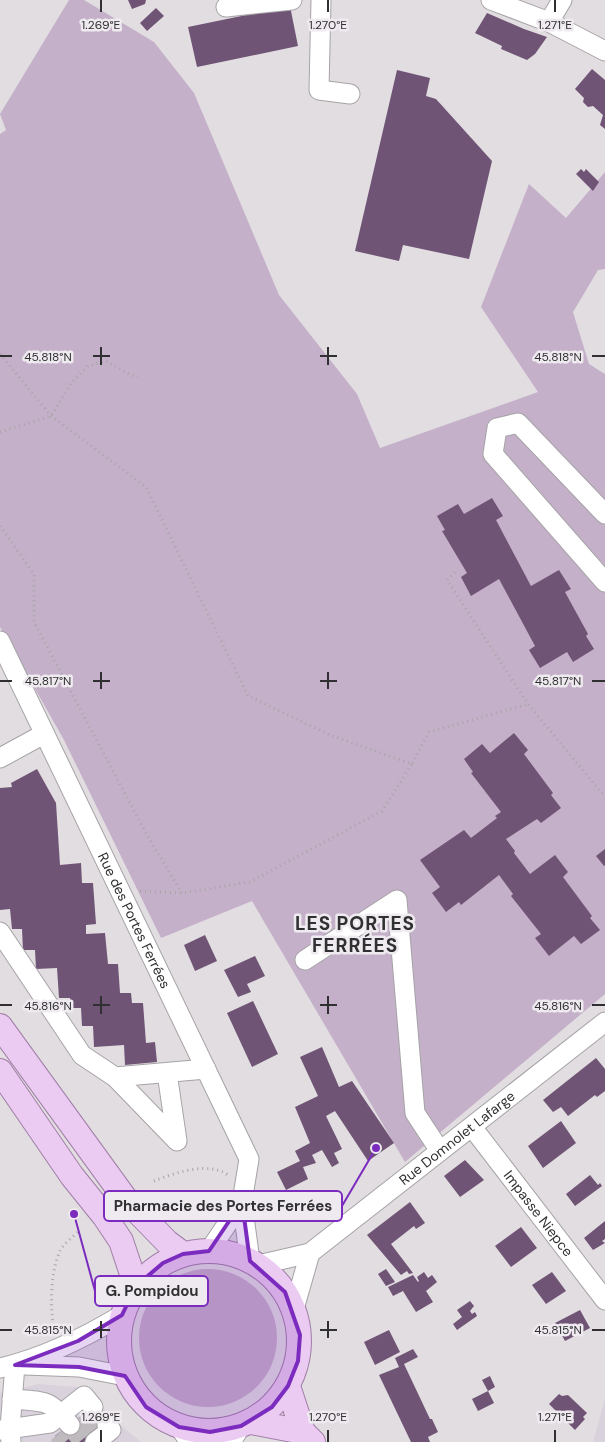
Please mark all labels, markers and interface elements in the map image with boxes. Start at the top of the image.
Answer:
text: 1.269°E [82,17,121,33]
text: 1.270°E [309,17,347,33]
text: 1.271°E [538,17,572,33]
text: 45.818°N [24,349,72,365]
text: 45.818°N [534,349,582,365]
text: 45.817°N [25,673,71,689]
text: 45.817°N [535,673,581,689]
street label: Rue des Portes Ferrées [94,849,175,991]
district label: LES PORTES FERRÉES [295,911,415,958]
text: 45.816°N [24,998,72,1014]
text: 45.816°N [534,998,582,1014]
street label: Rue Domnolet Lafarge [395,1087,519,1189]
street label: Impasse Niepce [500,1167,577,1260]
callout: Pharmacie des Portes Ferrées [104,1191,342,1221]
text: Pharmacie des Portes Ferrées [114,1196,332,1216]
callout: G. Pompidou [95,1276,208,1306]
text: G. Pompidou [105,1281,199,1301]
text: 45.815°N [24,1322,72,1338]
text: 45.815°N [534,1322,582,1338]
text: 1.269°E [82,1409,121,1425]
text: 1.270°E [309,1409,347,1425]
text: 1.271°E [538,1409,572,1425]

